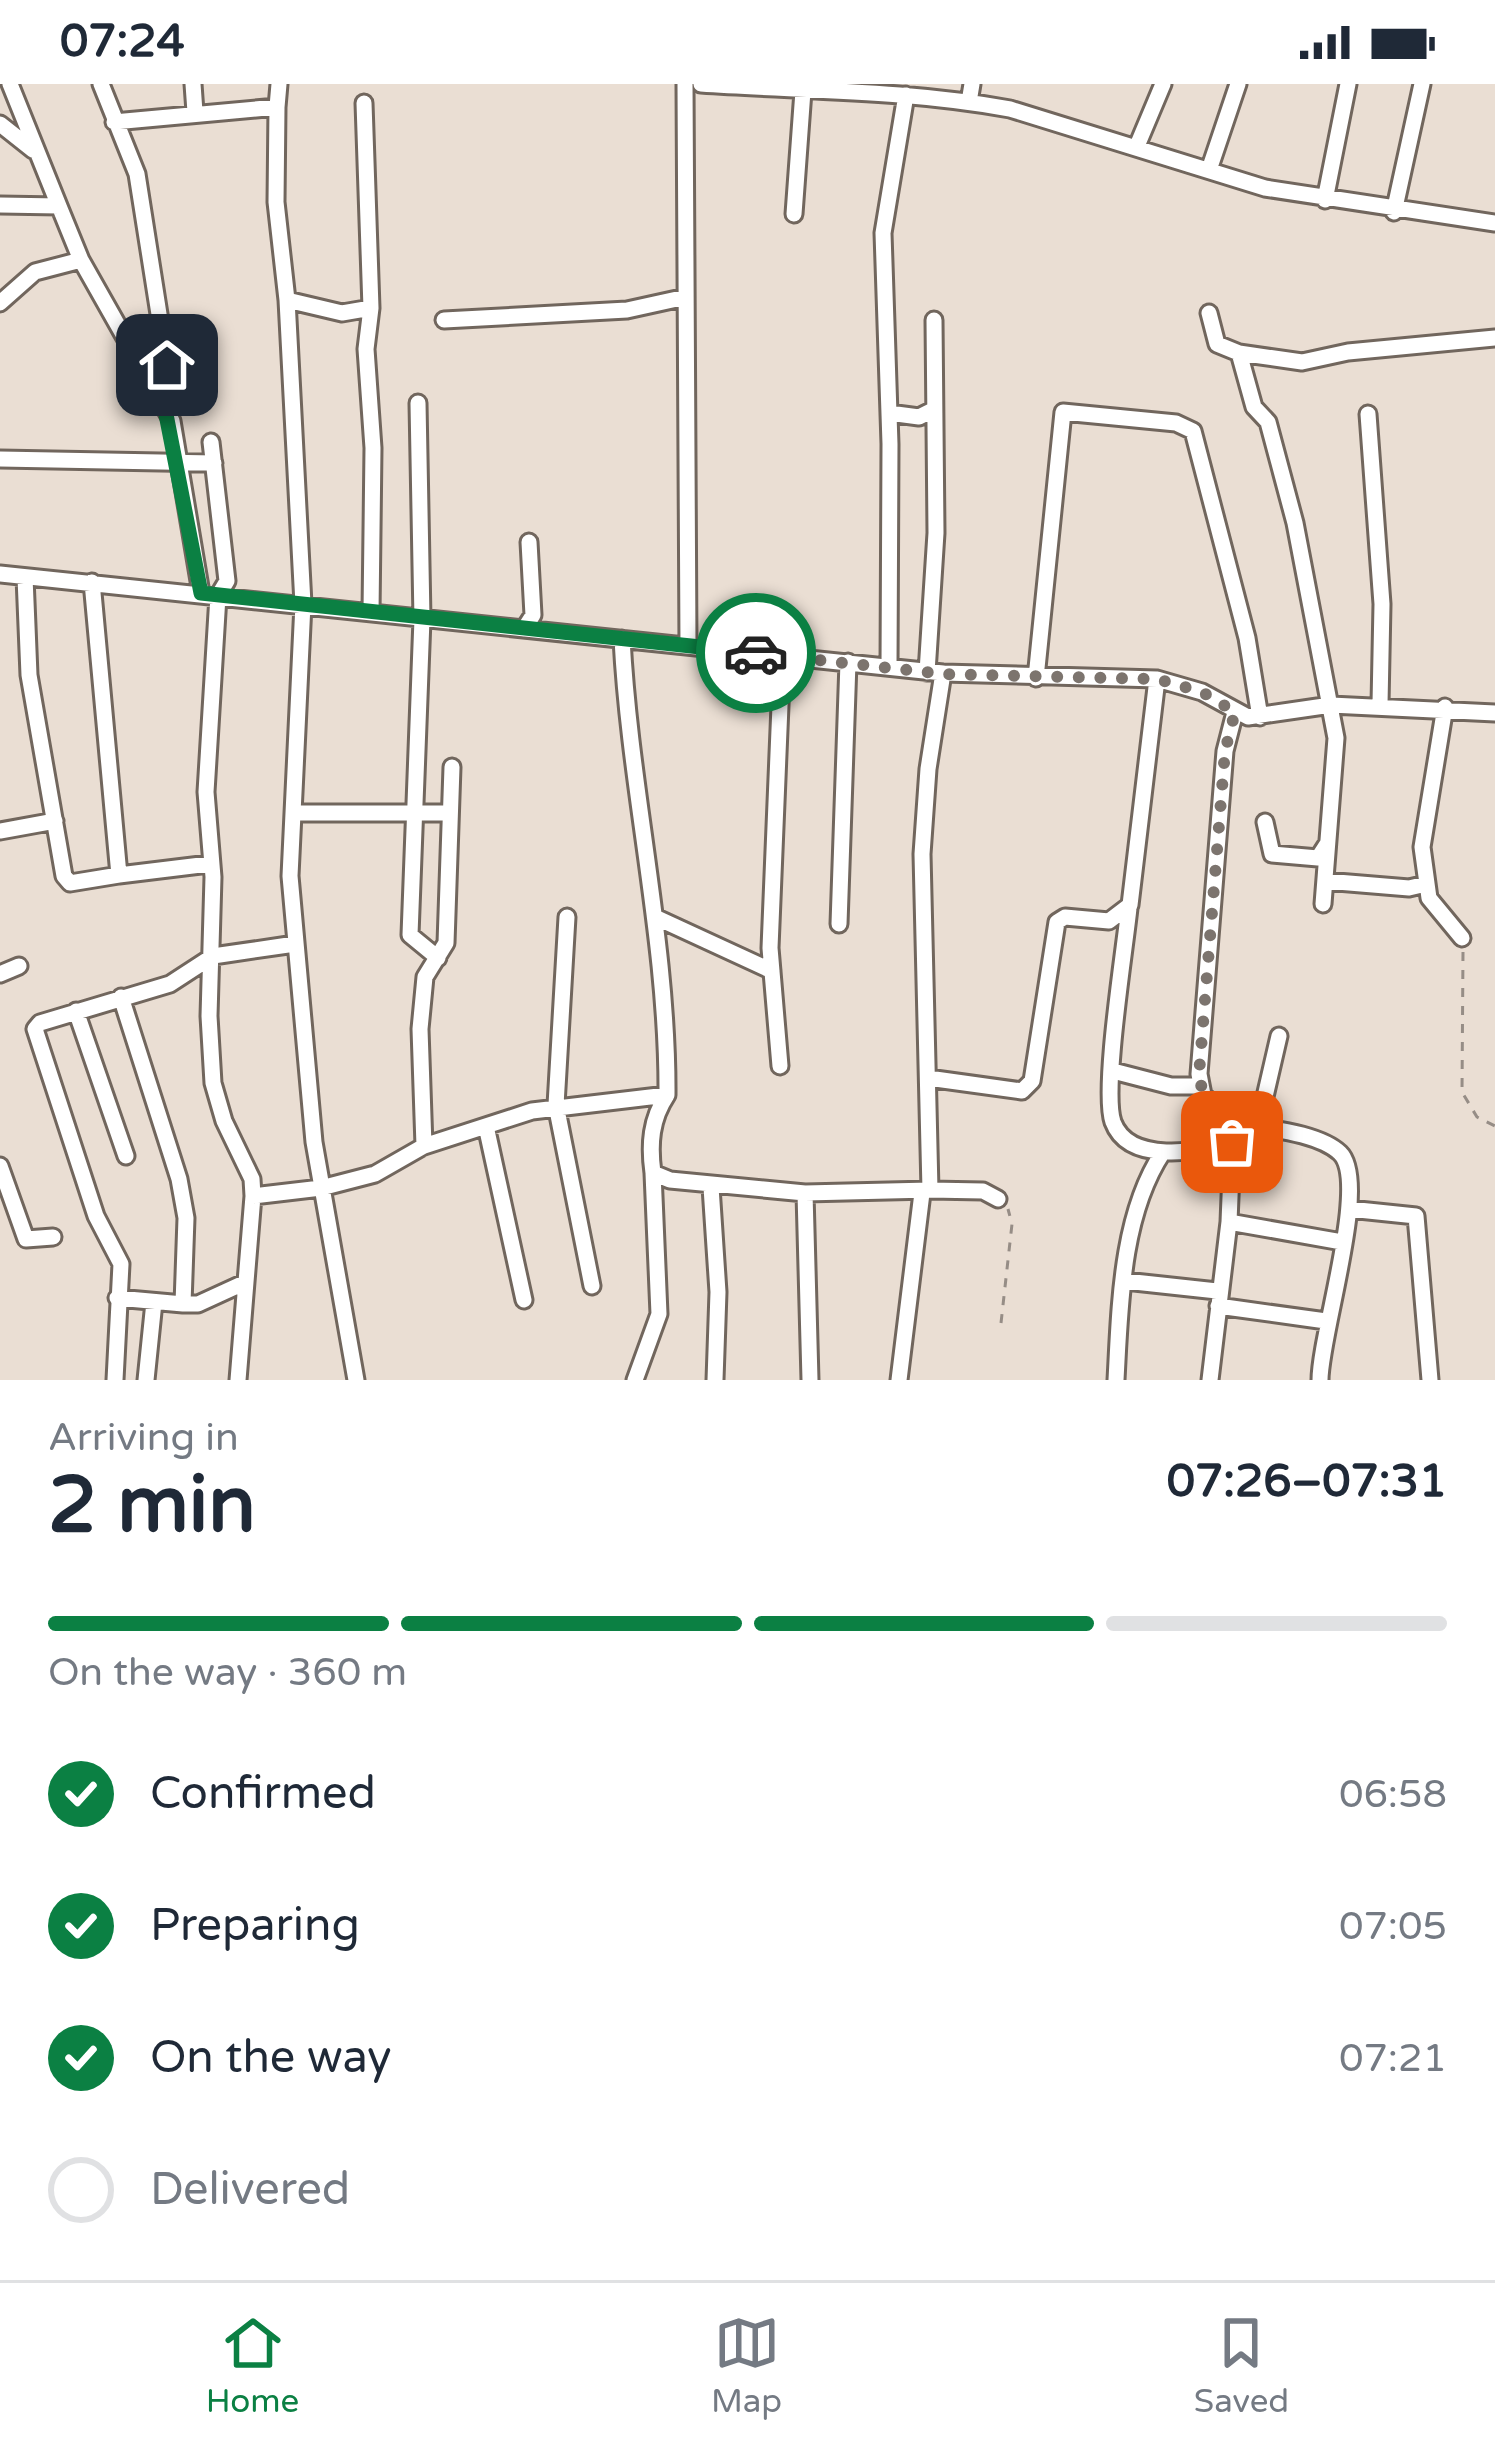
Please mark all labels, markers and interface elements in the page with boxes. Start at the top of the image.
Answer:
text: 07:24 [60,15,185,69]
pin [116,314,218,416]
icon: home [134,332,200,398]
courier [696,593,816,713]
icon: car [723,620,789,686]
pin [1181,1091,1283,1193]
icon: bag [1199,1109,1265,1175]
text: Arriving in [48,1414,239,1461]
text: 07:26–07:31 [1167,1455,1447,1509]
text: 2 min [48,1459,256,1553]
text: On the way · 360 m [48,1649,407,1696]
icon: check [48,1761,114,1827]
text: Confirmed [150,1767,376,1821]
text: 06:58 [1339,1771,1447,1818]
icon: check [48,1893,114,1959]
text: Preparing [150,1899,360,1953]
text: 07:05 [1339,1903,1447,1950]
icon: check [48,2025,114,2091]
text: On the way [150,2031,391,2085]
text: 07:21 [1339,2035,1447,2082]
text: Delivered [150,2163,350,2217]
tab: Home [206,2310,299,2421]
tab: Map [711,2310,782,2421]
tab: Saved [1194,2310,1289,2421]

